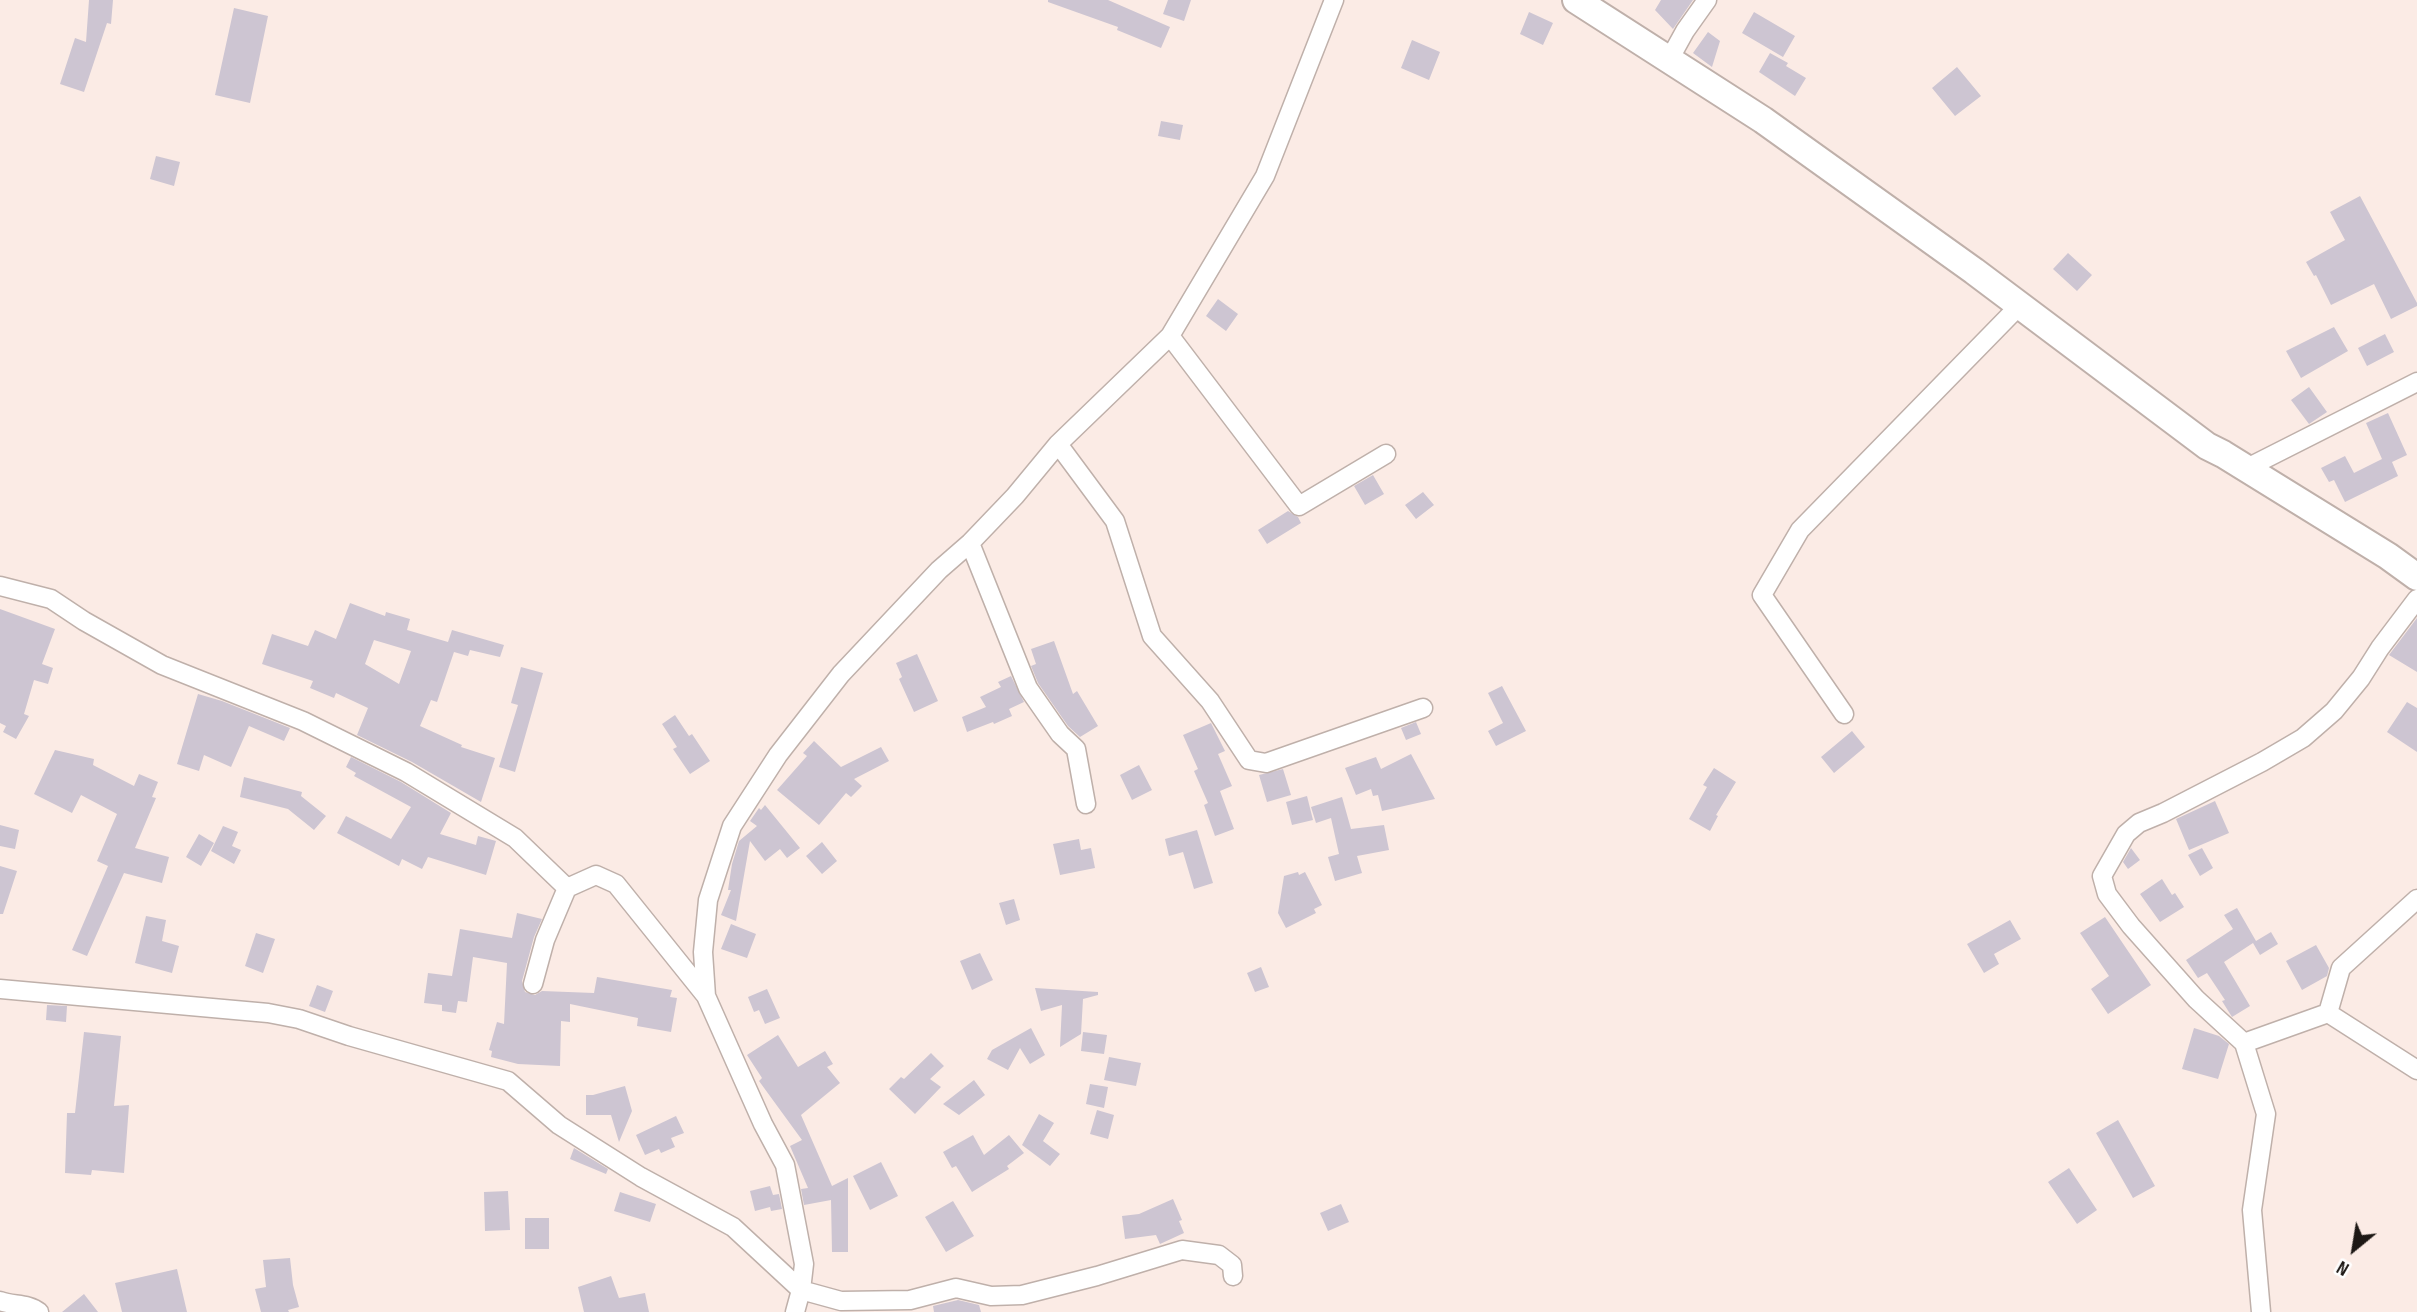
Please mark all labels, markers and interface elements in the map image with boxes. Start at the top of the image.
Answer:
north arrow [2319,1214,2389,1284]
text: N [2333,1255,2353,1280]

